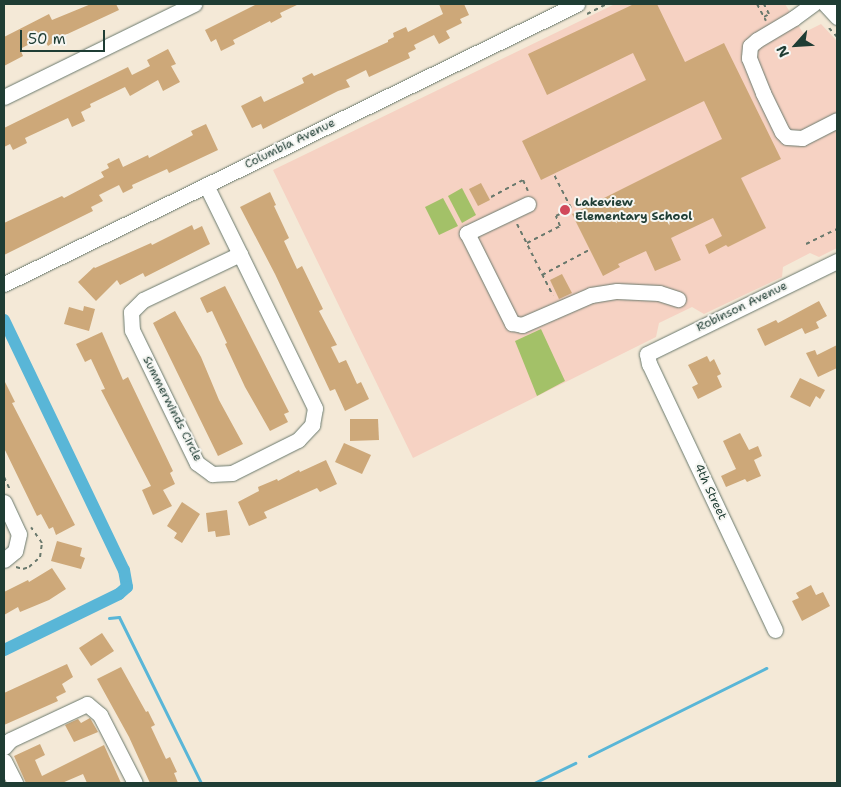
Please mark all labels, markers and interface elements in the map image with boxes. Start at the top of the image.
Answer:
scale bar [22,20,108,52]
north arrow [771,20,821,70]
text: 50 m [28,29,66,49]
text: N [772,43,793,61]
street label: Columbia Avenue [242,116,338,172]
place label: Lakeview Elementary School [575,196,692,224]
marker: Lakeview Elementary School [559,204,571,216]
street label: Robinson Avenue [694,279,790,335]
street label: Summerwinds Circle [139,354,205,464]
street label: 4th Street [691,462,729,522]

